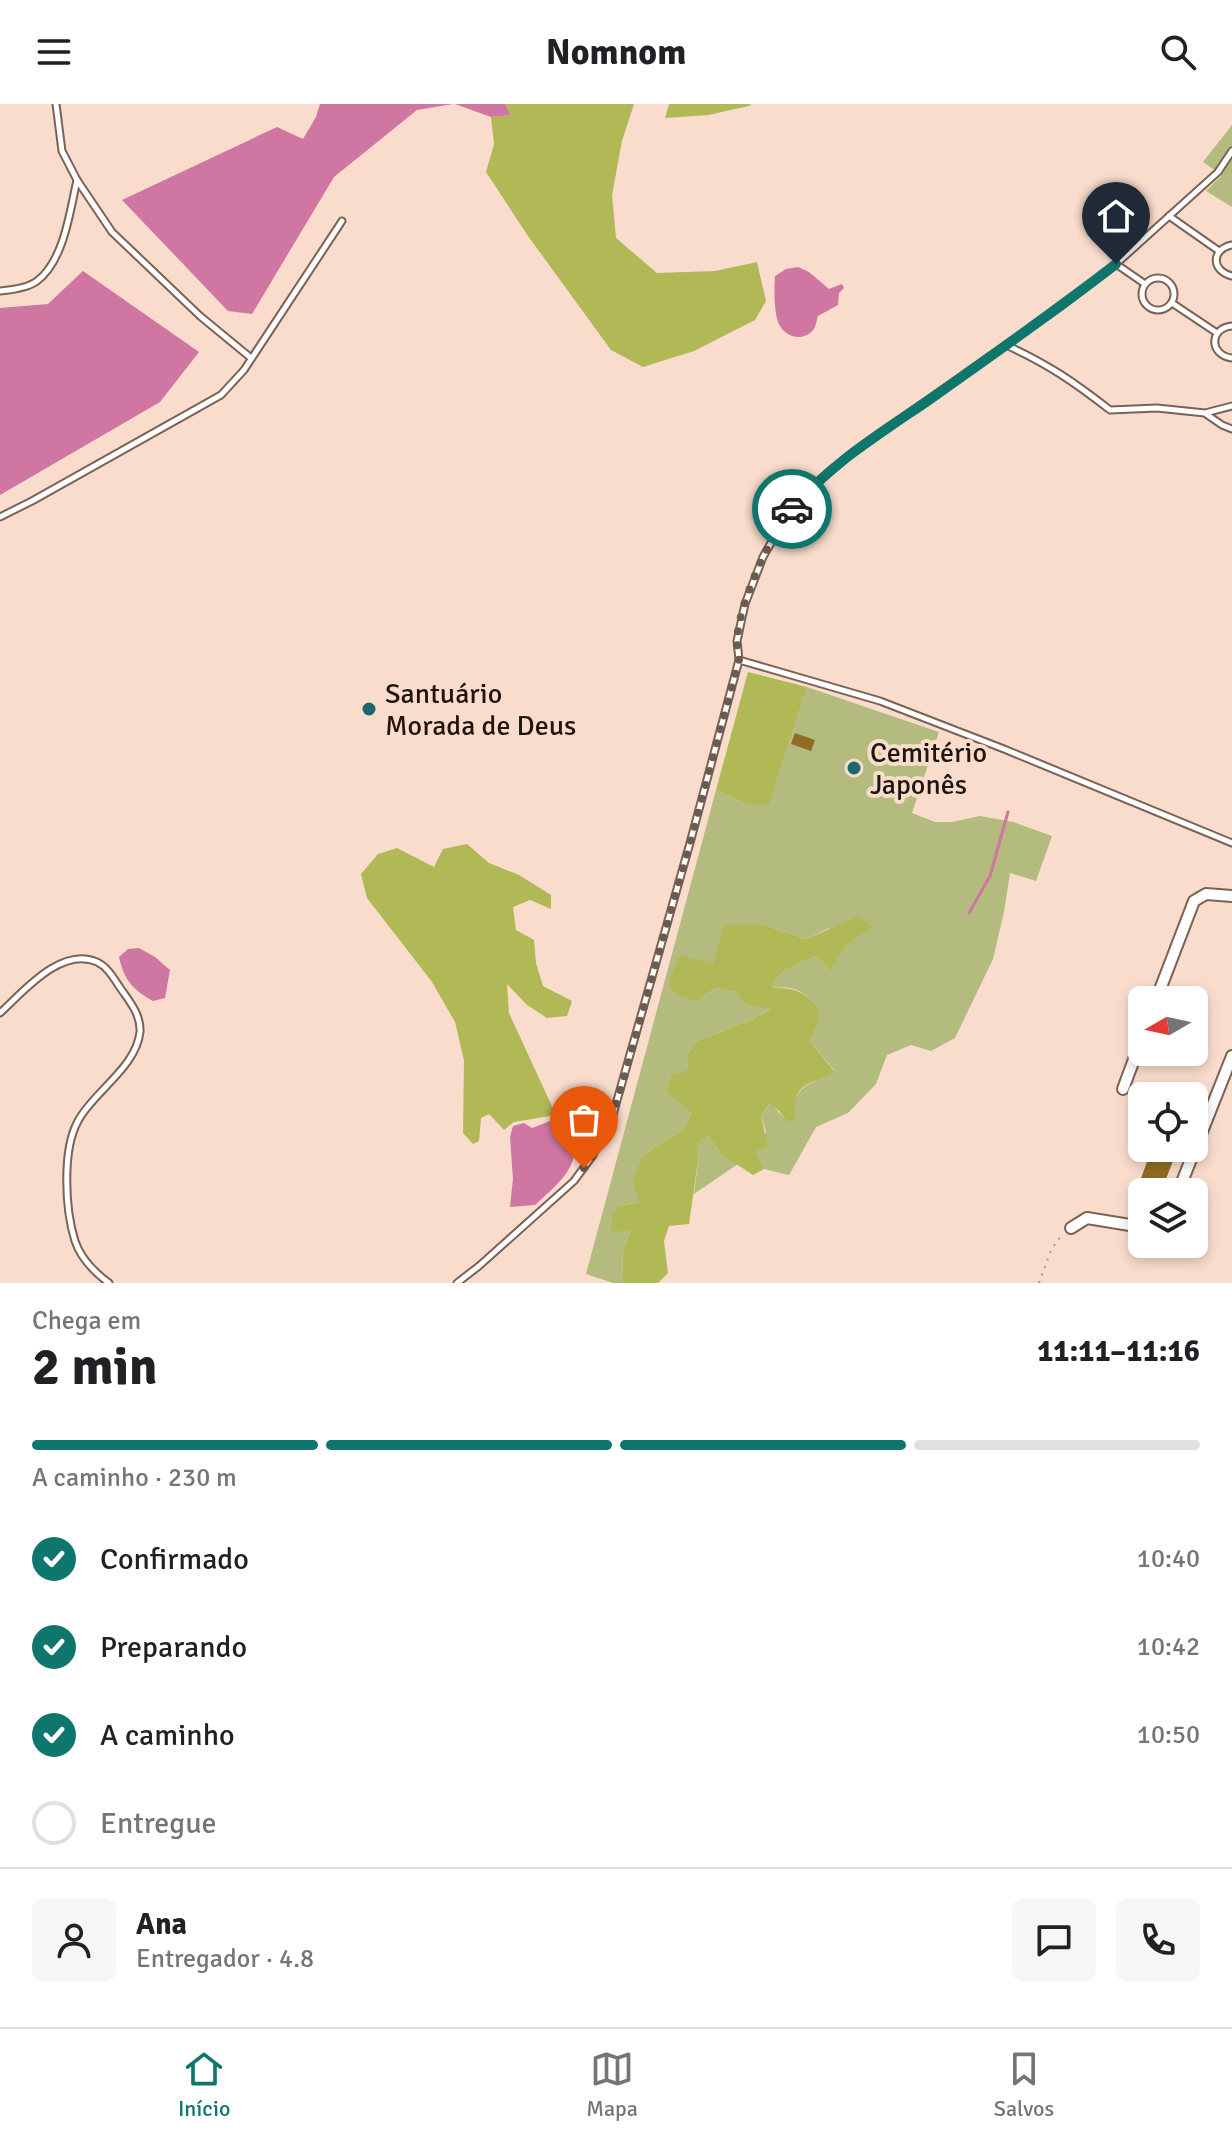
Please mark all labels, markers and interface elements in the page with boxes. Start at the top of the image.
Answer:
icon: menu [32,30,76,74]
text: Nomnom [546,30,686,75]
icon: search [1156,30,1200,74]
pin [1082,182,1150,264]
icon: home [1094,194,1138,238]
courier [752,469,832,549]
icon: car [770,487,814,531]
place label: Santuário Morada de Deus [385,677,576,743]
marker: Santuário Morada de Deus [360,700,378,718]
place label: Cemitério Japonês [870,736,987,802]
marker: Cemitério Japonês [845,759,863,777]
north arrow [1128,986,1208,1066]
map controls [1128,986,1208,1258]
button: locate [1128,1082,1208,1162]
pin [550,1086,618,1168]
icon: bag [562,1098,606,1142]
button: layers [1128,1178,1208,1258]
text: Chega em [32,1305,141,1337]
text: 11:11–11:16 [1037,1333,1200,1370]
text: 2 min [32,1335,158,1399]
text: A caminho · 230 m [32,1462,237,1494]
icon: check [32,1537,76,1581]
text: Confirmado [100,1541,249,1578]
text: 10:40 [1137,1543,1200,1575]
icon: check [32,1625,76,1669]
text: Preparando [100,1629,247,1666]
text: 10:42 [1137,1631,1200,1663]
icon: check [32,1713,76,1757]
text: A caminho [100,1717,235,1754]
text: 10:50 [1137,1719,1200,1751]
text: Entregue [100,1805,217,1842]
button: person [32,1898,116,1982]
button: chat [1012,1898,1096,1982]
button: phone [1116,1898,1200,1982]
text: Ana [136,1906,187,1943]
text: Entregador · 4.8 [136,1943,314,1975]
tab: Início [178,2047,230,2122]
tab: Mapa [586,2047,638,2122]
tab: Salvos [994,2047,1054,2122]

